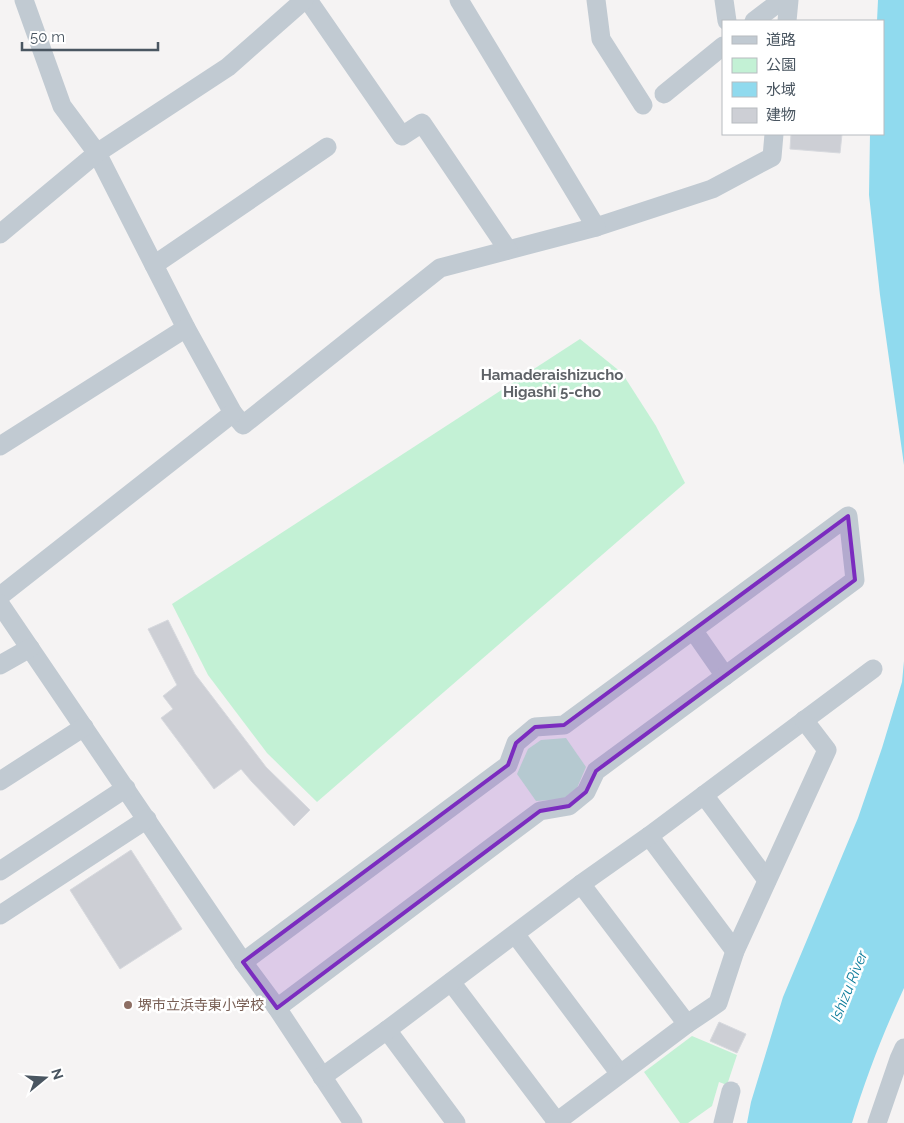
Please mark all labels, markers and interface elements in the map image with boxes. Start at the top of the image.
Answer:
scale bar [22,20,159,52]
legend [722,20,884,135]
text: 50 m [30,28,65,46]
text: 道路 [766,31,796,49]
text: 公園 [766,56,796,74]
text: 水域 [766,81,796,99]
text: 建物 [766,106,796,124]
district label: Hamaderaishizucho Higashi 5-cho [481,366,623,401]
water label: Ishizu River [827,947,872,1024]
place label: 堺市立浜寺東小学校 [138,997,264,1013]
marker: 堺市立浜寺東小学校 [122,999,134,1011]
north arrow [20,1053,70,1103]
text: N [48,1066,67,1082]

